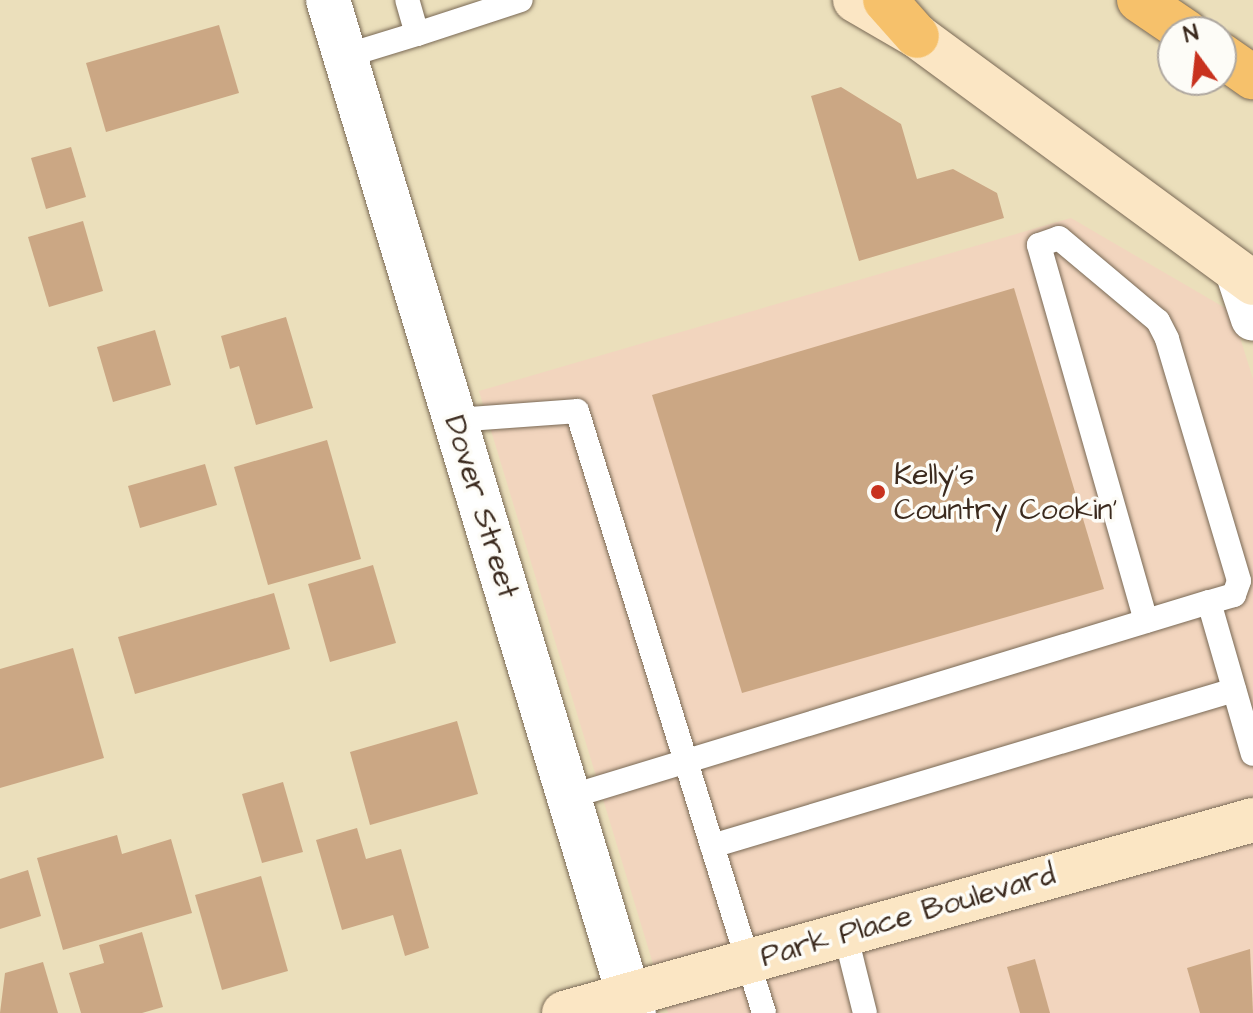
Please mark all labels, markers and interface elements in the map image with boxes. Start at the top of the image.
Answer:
north arrow [1157,16,1237,96]
text: N [1180,18,1202,51]
street label: Dover Street [436,411,526,603]
place label: Kelly's Country Cookin' [894,457,1117,528]
marker: Kelly's Country Cookin' [869,483,887,501]
street label: Park Place Boulevard [757,857,1059,975]

